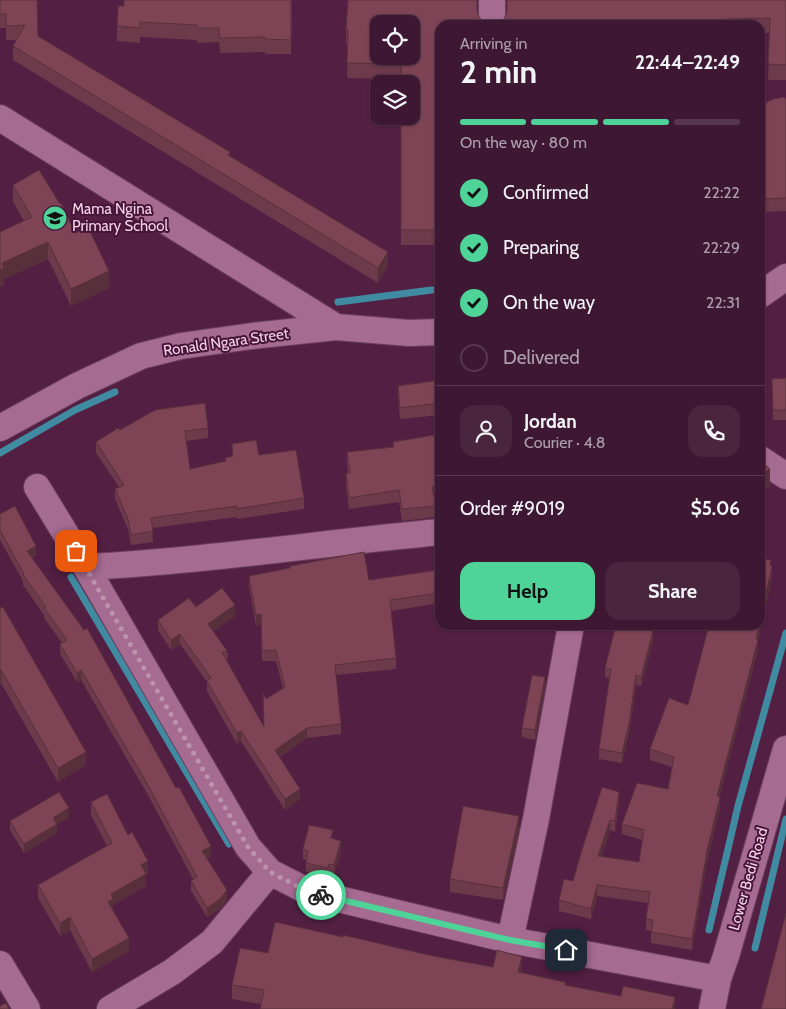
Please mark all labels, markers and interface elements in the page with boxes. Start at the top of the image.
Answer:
map controls [370,15,420,125]
button: locate [370,15,420,65]
text: Arriving in [460,34,527,53]
text: 22:44–22:49 [635,51,740,74]
text: 2 min [460,52,537,91]
button: layers [370,75,420,125]
text: On the way · 80 m [460,133,587,152]
icon: check [460,179,488,207]
text: Confirmed [503,181,589,204]
text: 22:22 [703,183,740,202]
place label: Mama Ngina Primary School [72,200,169,235]
school or university icon: Mama Ngina Primary School [42,205,68,231]
icon: check [460,234,488,262]
text: Preparing [503,236,579,259]
text: 22:29 [702,238,740,257]
icon: check [460,289,488,317]
text: On the way [503,291,595,314]
text: 22:31 [706,293,740,312]
street label: Ronald Ngara Street [162,324,290,360]
text: Delivered [503,346,580,369]
button: person [460,405,512,457]
button: phone [688,405,740,457]
text: Jordan [524,410,577,433]
text: Courier · 4.8 [524,433,606,452]
text: Order #9019 [460,497,565,520]
text: $5.06 [691,497,740,520]
pin [55,530,97,572]
icon: bag [62,537,90,565]
button: Help [460,562,595,620]
button: Share [605,562,740,620]
street label: Lower Bedi Road [725,825,771,933]
courier [296,870,346,920]
icon: bike [307,881,335,909]
pin [545,929,587,971]
icon: home [552,936,580,964]

